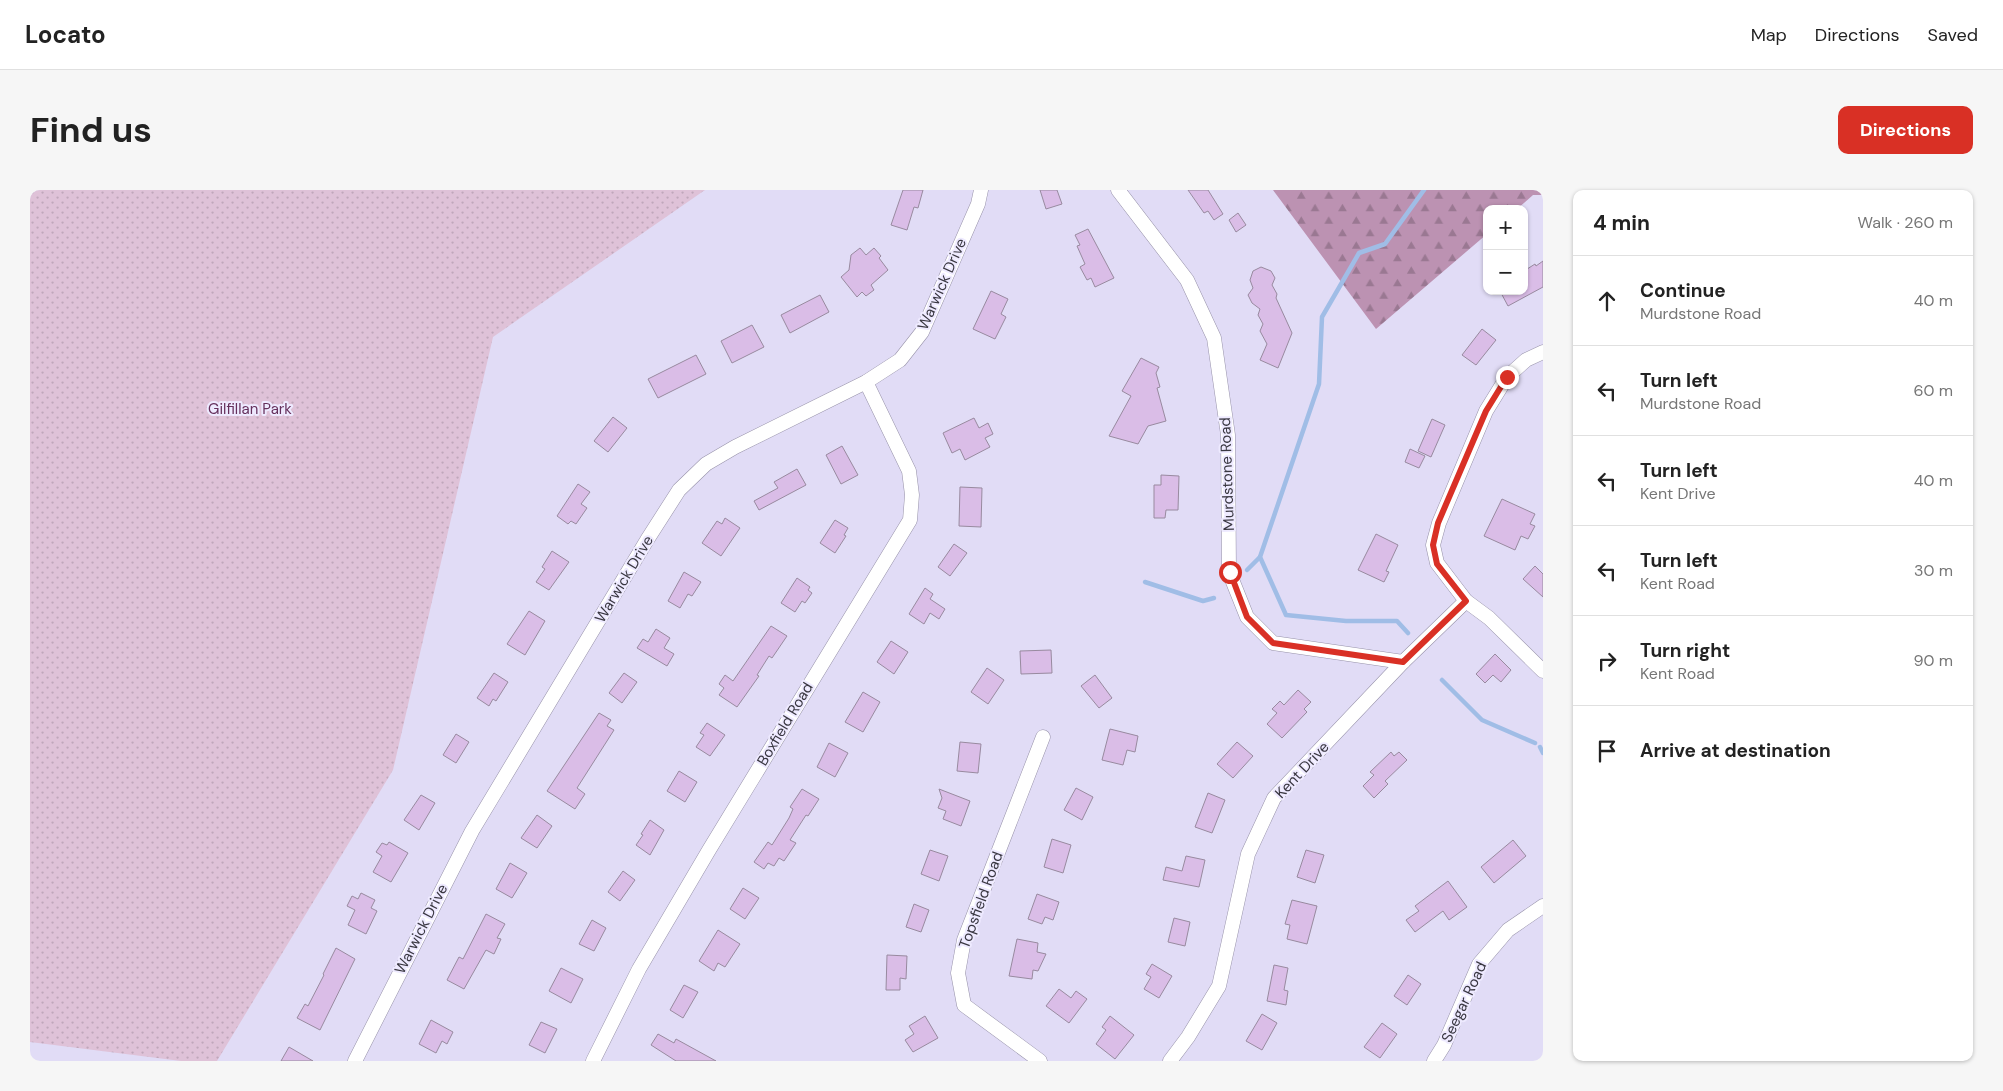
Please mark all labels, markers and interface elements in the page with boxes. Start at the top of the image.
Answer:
text: Locato [25,19,106,50]
text: Map [1751,23,1787,47]
text: Directions [1815,23,1900,47]
text: Saved [1928,23,1978,47]
button: Directions [1838,106,1973,154]
text: Find us [30,107,152,153]
map controls [1483,205,1528,295]
button: + [1483,205,1528,250]
text: 4 min [1593,209,1650,237]
text: Walk · 260 m [1858,212,1953,233]
street label: Warwick Drive [913,235,971,333]
button: − [1483,250,1528,295]
text: Continue [1640,278,1726,303]
icon: ahead [1593,287,1621,315]
text: 40 m [1914,290,1953,311]
text: Murdstone Road [1640,303,1761,324]
route end [1496,366,1519,389]
text: Turn left [1640,368,1718,393]
icon: left [1593,377,1621,405]
text: 60 m [1913,380,1953,401]
text: Murdstone Road [1640,393,1761,414]
park label: Gilfillan Park [208,399,292,419]
street label: Murdstone Road [1215,417,1239,531]
text: Turn left [1640,458,1718,483]
icon: left [1593,467,1621,495]
text: 40 m [1914,470,1953,491]
text: Kent Drive [1640,483,1716,504]
street label: Warwick Drive [590,532,658,626]
text: Turn left [1640,548,1718,573]
icon: left [1593,557,1621,585]
text: 30 m [1914,560,1953,581]
route start [1219,561,1242,584]
text: Kent Road [1640,573,1715,594]
text: Turn right [1640,638,1730,663]
icon: right [1593,647,1621,675]
text: 90 m [1913,650,1953,671]
text: Kent Road [1640,663,1715,684]
street label: Boxfield Road [752,679,818,769]
street label: Kent Drive [1271,737,1333,803]
icon: arrive [1593,737,1621,765]
text: Arrive at destination [1640,738,1831,763]
street label: Topsfield Road [954,849,1008,951]
street label: Warwick Drive [390,881,452,977]
street label: Seegar Road [1437,958,1491,1046]

